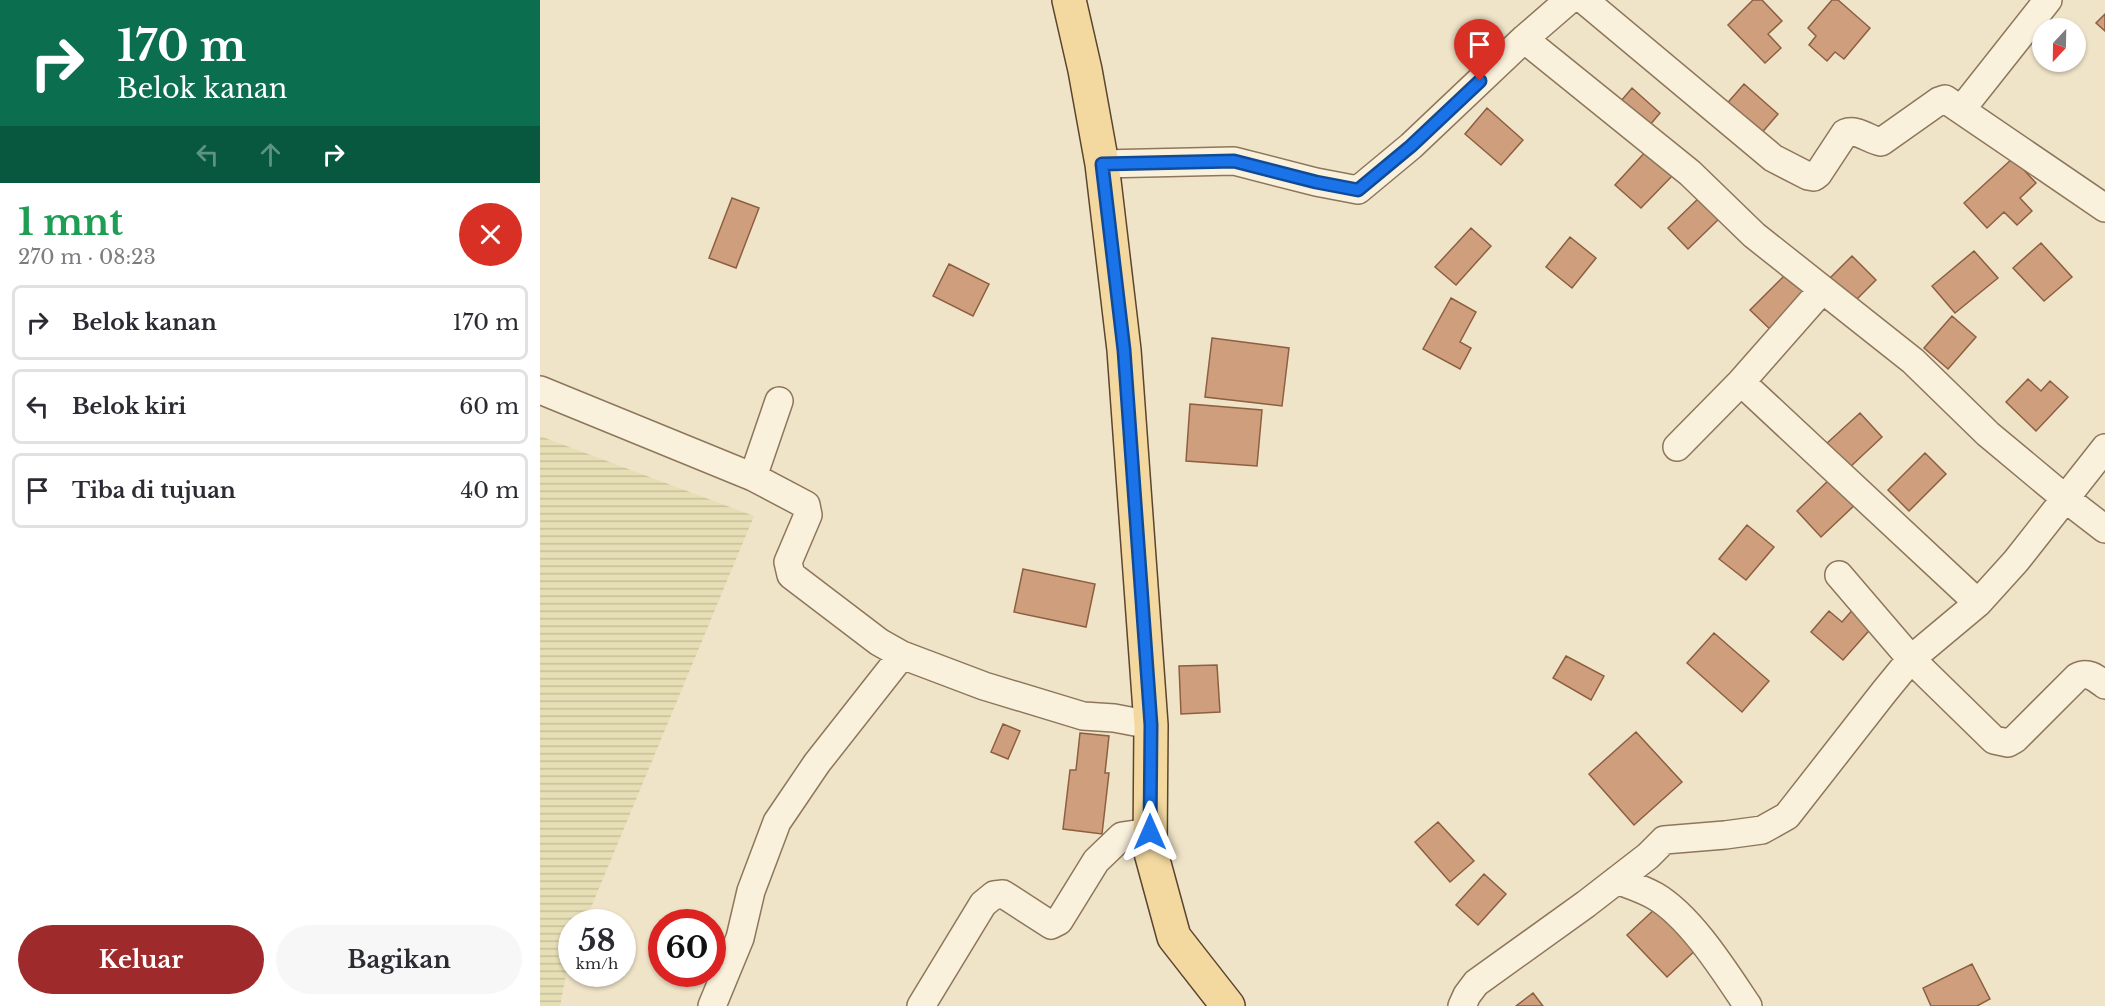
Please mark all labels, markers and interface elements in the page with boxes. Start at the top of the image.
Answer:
north arrow [2032,18,2086,72]
map controls [2032,18,2086,72]
pin [1454,19,1505,81]
text: 170 m [117,20,246,72]
icon: right [18,24,96,102]
icon: arrive [1463,28,1496,61]
text: Belok kanan [117,72,287,105]
icon: left [191,138,224,171]
icon: ahead [254,138,287,171]
icon: right [317,138,350,171]
text: 1 mnt [18,200,123,245]
button: close [459,203,522,266]
text: 270 m · 08:23 [18,245,156,269]
icon: right [21,306,54,339]
text: Belok kanan [72,309,217,336]
text: 170 m [453,309,519,336]
icon: left [21,390,54,423]
text: Belok kiri [72,393,186,420]
text: 60 m [459,393,519,420]
icon: arrive [21,474,54,507]
text: Tiba di tujuan [72,477,236,504]
text: 40 m [461,477,519,504]
position arrow [1118,800,1182,864]
speed limit sign: 60 [648,909,726,987]
text: 58 [579,922,615,959]
button: Keluar [18,925,264,994]
button: Bagikan [276,925,522,994]
text: km/h [576,954,618,973]

